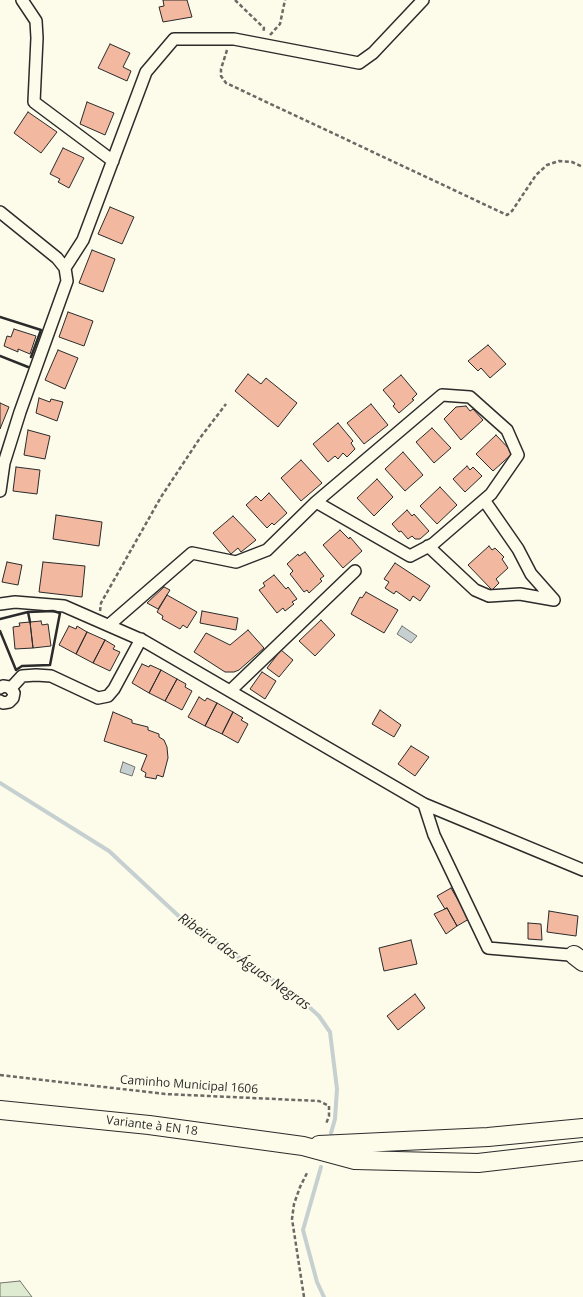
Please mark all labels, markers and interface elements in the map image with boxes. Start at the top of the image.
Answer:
water label: Ribeira das Águas Negras [175,910,313,1014]
street label: Caminho Municipal 1606 [119,1073,259,1097]
street label: Variante à EN 18 [105,1113,199,1139]

